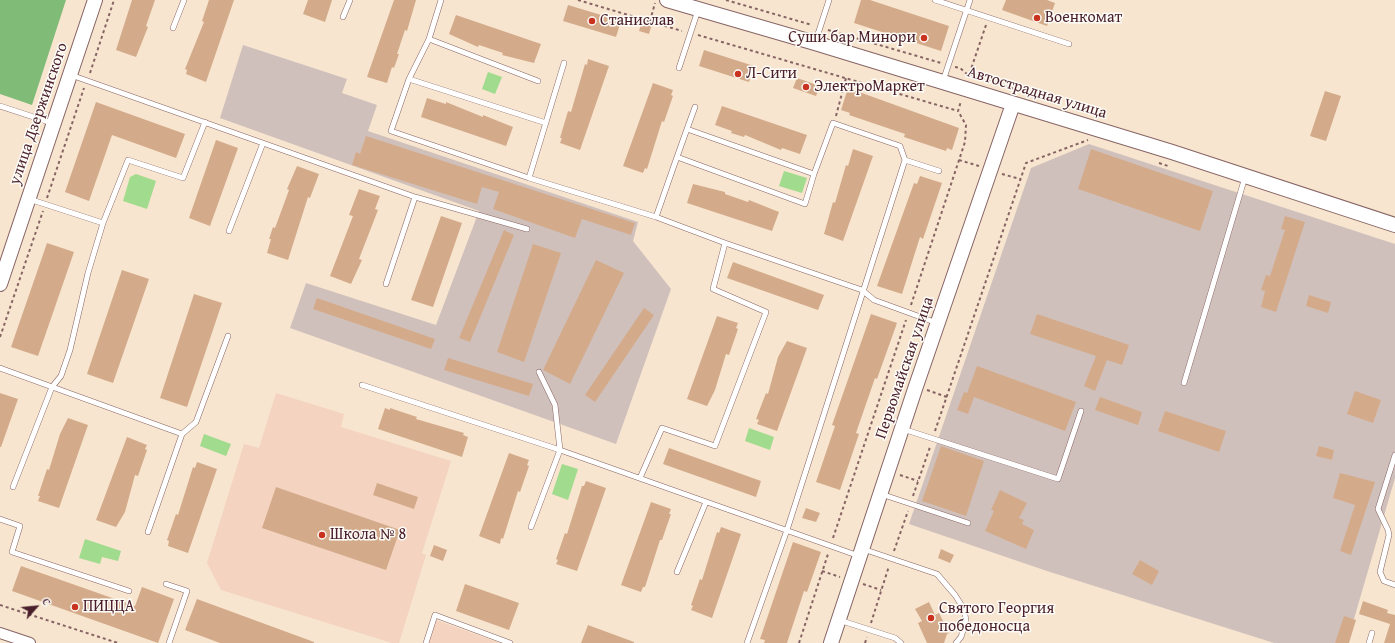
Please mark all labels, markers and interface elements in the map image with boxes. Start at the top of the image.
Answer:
place label: Военкомат [1045,8,1122,28]
place label: Станислав [600,11,674,31]
marker: Военкомат [1032,13,1042,23]
marker: Станислав [587,16,597,26]
place label: Суши бар Минори [788,28,916,48]
marker: Суши бар Минори [919,33,929,43]
street label: улица Дзержинского [6,40,72,188]
street label: Автострадная улица [965,63,1109,123]
place label: Л-Сити [746,64,797,84]
marker: Л-Сити [733,69,743,79]
place label: ЭлектроМаркет [814,77,925,97]
marker: ЭлектроМаркет [801,82,811,92]
street label: Первомайская улица [872,294,938,442]
place label: Школа № 8 [330,525,406,545]
marker: Школа № 8 [317,530,327,540]
north arrow [16,587,56,627]
text: С [38,595,55,608]
place label: ПИЦЦА [83,597,134,617]
place label: Святого Георгия победоносца [939,599,1054,637]
marker: ПИЦЦА [70,602,80,612]
marker: Святого Георгия победоносца [926,613,936,623]

